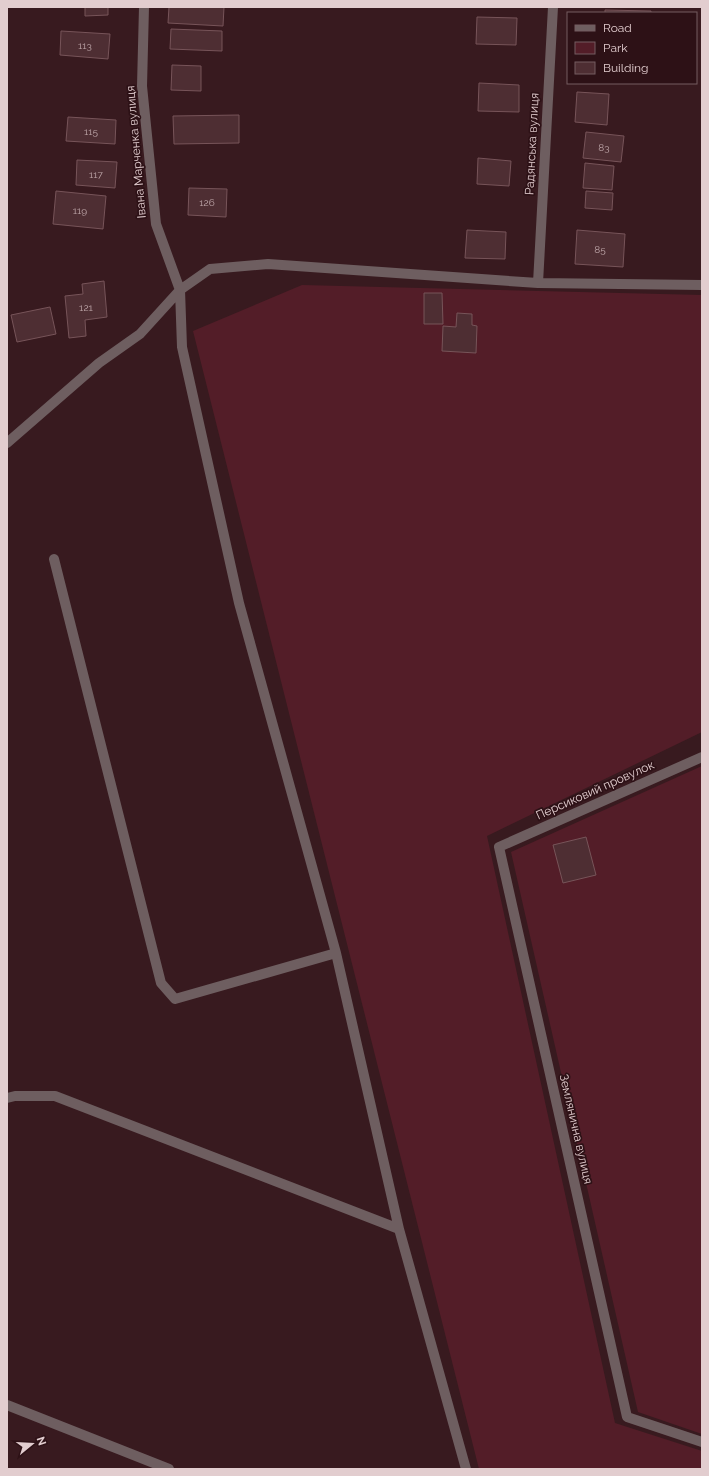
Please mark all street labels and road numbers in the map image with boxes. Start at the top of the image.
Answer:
street label: Івана Марченка вулиця [123,85,149,219]
street label: Радянська вулиця [522,92,542,196]
street label: Персиковий провулок [534,758,656,822]
street label: Землянична вулиця [557,1073,595,1185]

